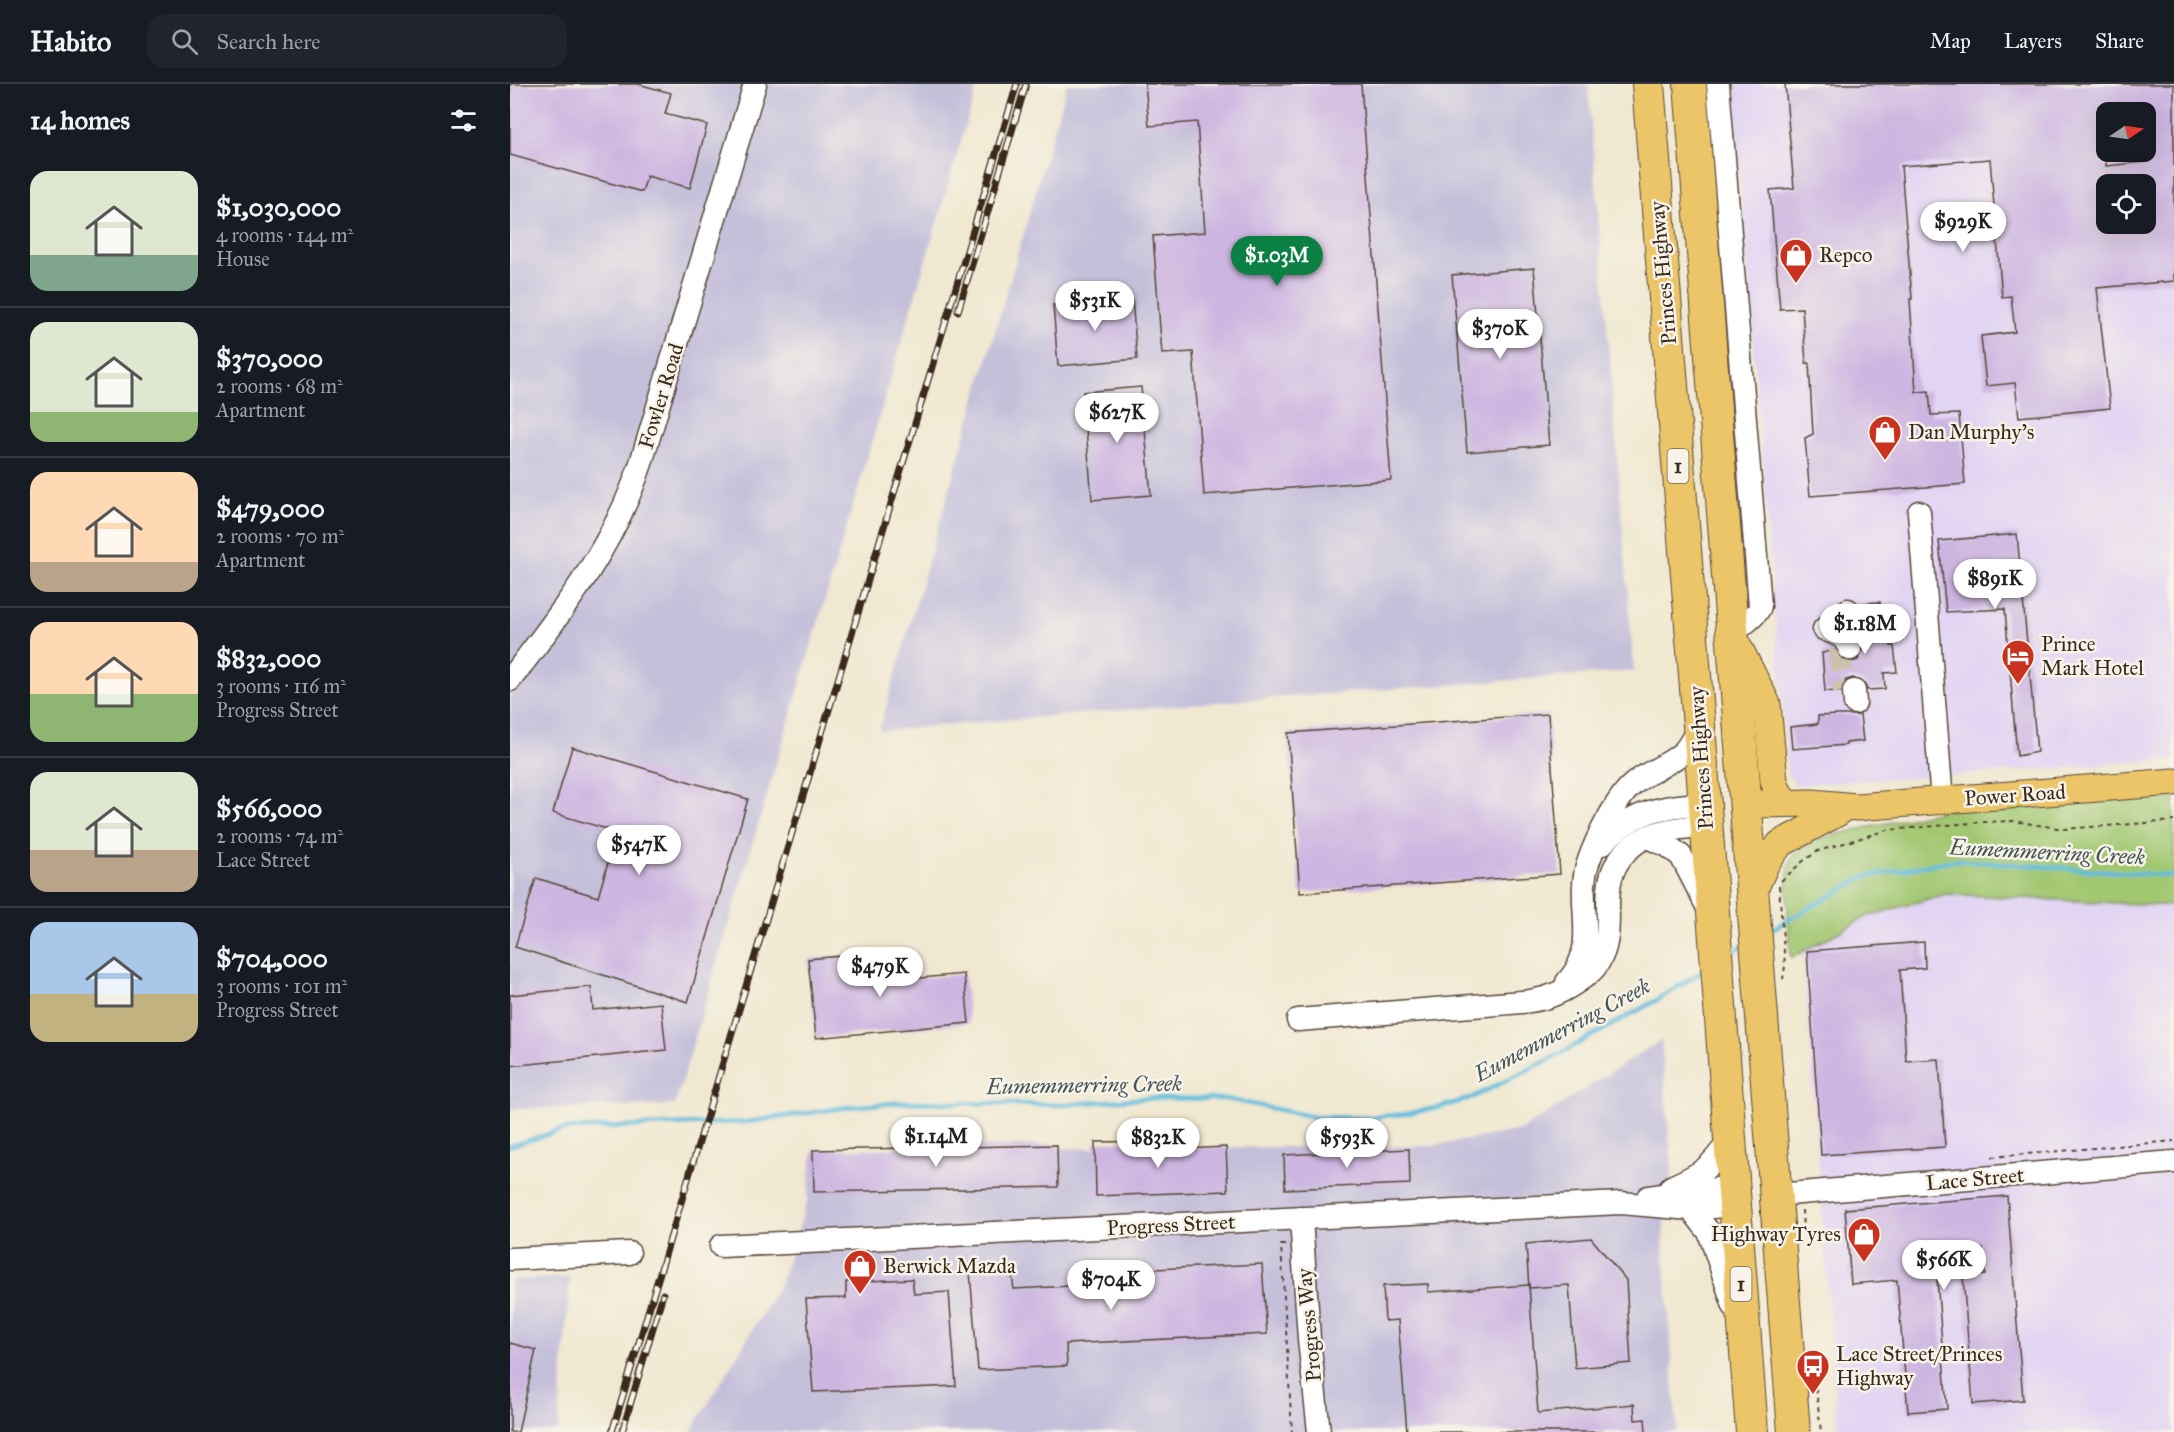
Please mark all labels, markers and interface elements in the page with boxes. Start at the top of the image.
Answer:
search box [147,14,567,68]
text: Habito [30,24,111,59]
icon: search [168,25,201,58]
text: Search here [216,28,320,55]
text: Map [1930,28,1971,54]
text: Layers [2004,28,2062,54]
text: Share [2095,28,2144,54]
north arrow [2096,102,2156,162]
map controls [2096,102,2156,234]
text: 14 homes [30,104,130,136]
icon: filters [447,104,480,137]
button: locate [2096,174,2156,234]
text: $1,030,000 [216,191,341,223]
icon: home [78,195,150,267]
street label: Princes Highway [1644,199,1682,346]
pin: $929K [1921,202,2005,253]
text: $929K [1934,209,1992,233]
text: 4 rooms · 144 m² [216,223,353,247]
pin: $1.03M [1228,236,1326,287]
shop icon: Repco [1778,237,1814,284]
place label: Repco [1819,242,1873,268]
text: $1.03M [1245,243,1309,267]
text: House [216,247,270,271]
pin: $531K [1053,281,1137,332]
text: $531K [1069,288,1121,312]
pin: $370K [1458,309,1542,360]
text: $370K [1472,316,1528,340]
street label: Fowler Road [633,340,690,452]
text: $370,000 [216,342,323,374]
icon: home [78,346,150,418]
text: 2 rooms · 68 m² [216,374,343,398]
pin: $627K [1075,393,1159,444]
text: Apartment [216,398,305,422]
text: $627K [1089,400,1145,424]
shop icon: Dan Murphy's [1867,414,1903,461]
place label: Dan Murphy's [1908,419,2034,445]
road number: 1 [1668,449,1688,483]
text: $479,000 [216,492,325,524]
icon: home [78,496,150,568]
text: 2 rooms · 70 m² [216,524,344,548]
text: Apartment [216,548,305,572]
pin: $891K [1953,559,2037,610]
text: $891K [1967,566,2023,590]
pin: $1.18M [1816,604,1914,655]
text: $1.18M [1833,611,1897,635]
place label: Prince Mark Hotel [2041,631,2144,681]
hotel icon: Prince Mark Hotel [2000,638,2036,685]
text: $832,000 [216,642,321,674]
icon: home [78,646,150,718]
text: 3 rooms · 116 m² [216,674,346,698]
street label: Princes Highway [1683,684,1719,831]
text: Progress Street [216,698,339,722]
street label: Power Road [1963,778,2067,812]
text: $566,000 [216,792,322,824]
icon: home [78,796,150,868]
text: 2 rooms · 74 m² [216,824,343,848]
pin: $547K [597,825,681,876]
text: $547K [611,832,667,856]
water label: Eumemmerring Creek [1947,833,2146,871]
text: Lace Street [216,848,310,872]
text: $704,000 [216,942,328,974]
icon: home [78,946,150,1018]
pin: $479K [838,947,922,998]
text: $479K [851,954,909,978]
water label: Eumemmerring Creek [1468,972,1655,1088]
text: 3 rooms · 101 m² [216,974,347,998]
text: Progress Street [216,998,339,1022]
water label: Eumemmerring Creek [985,1070,1182,1100]
pin: $1.14M [887,1117,985,1168]
pin: $832K [1116,1118,1200,1169]
pin: $593K [1305,1118,1389,1169]
text: $1.14M [904,1124,968,1148]
text: $832K [1131,1125,1185,1149]
text: $593K [1320,1125,1374,1149]
street label: Lace Street [1925,1162,2026,1196]
street label: Progress Street [1106,1209,1237,1241]
shop icon: Highway Tyres [1846,1216,1882,1263]
place label: Highway Tyres [1711,1221,1841,1247]
pin: $566K [1902,1240,1986,1291]
text: $566K [1916,1247,1972,1271]
shop icon: Berwick Mazda [842,1248,878,1295]
place label: Berwick Mazda [883,1253,1016,1279]
pin: $704K [1069,1260,1153,1311]
street label: Progress Way [1291,1266,1327,1383]
text: $704K [1081,1267,1141,1291]
road number: 1 [1730,1267,1752,1301]
place label: Lace Street/Princes Highway [1836,1341,2003,1391]
bus stop icon: Lace Street/Princes Highway [1795,1348,1831,1395]

